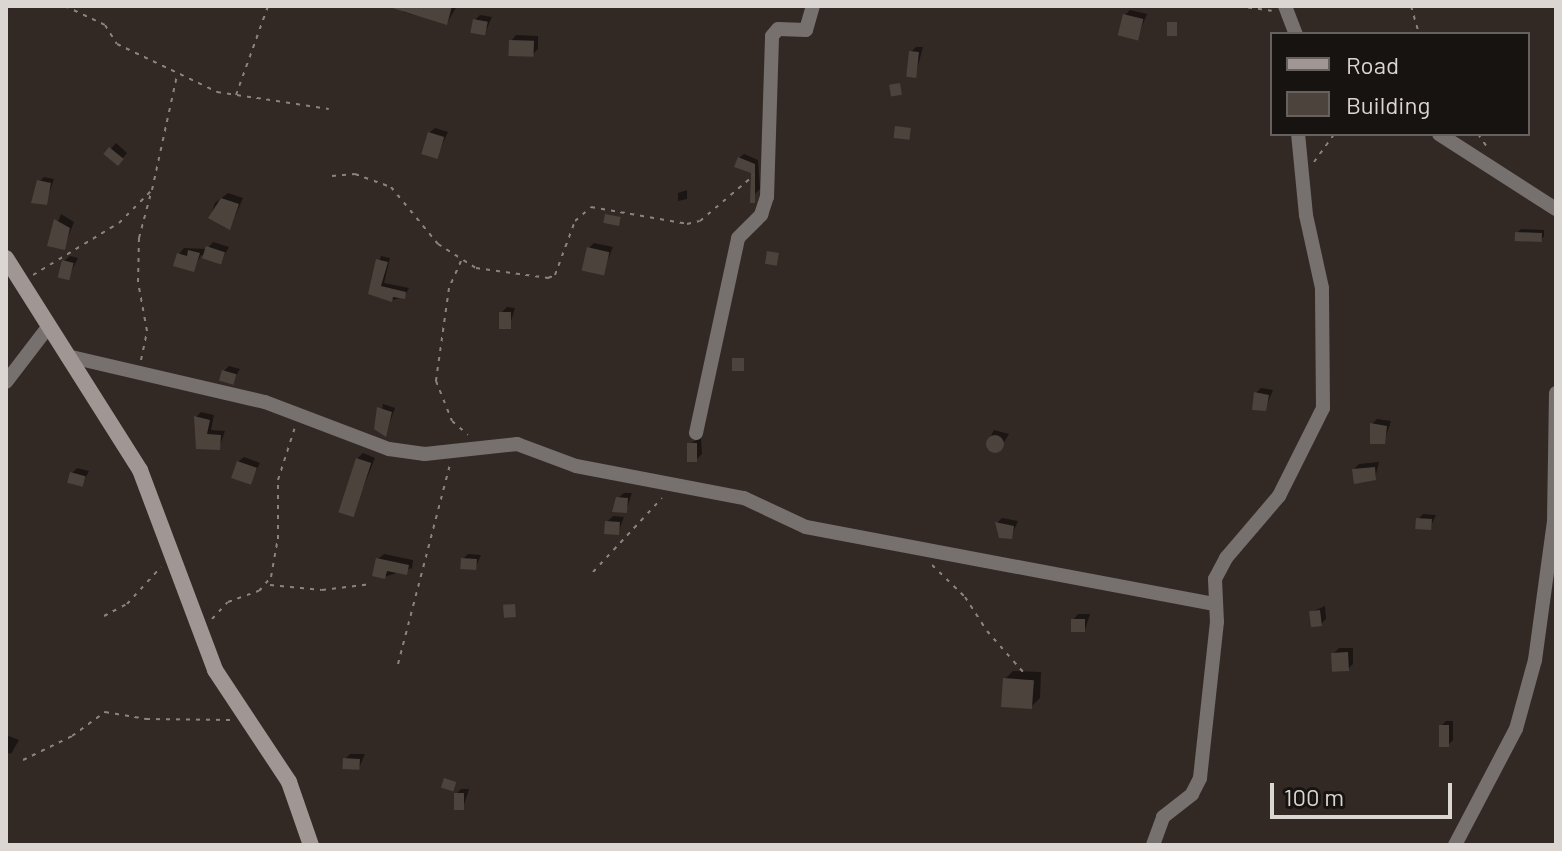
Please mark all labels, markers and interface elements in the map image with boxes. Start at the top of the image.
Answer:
legend [1270,32,1530,136]
text: Road [1346,50,1399,79]
text: Building [1346,90,1430,119]
scale bar [1274,767,1456,817]
text: 100 m [1284,782,1344,811]

